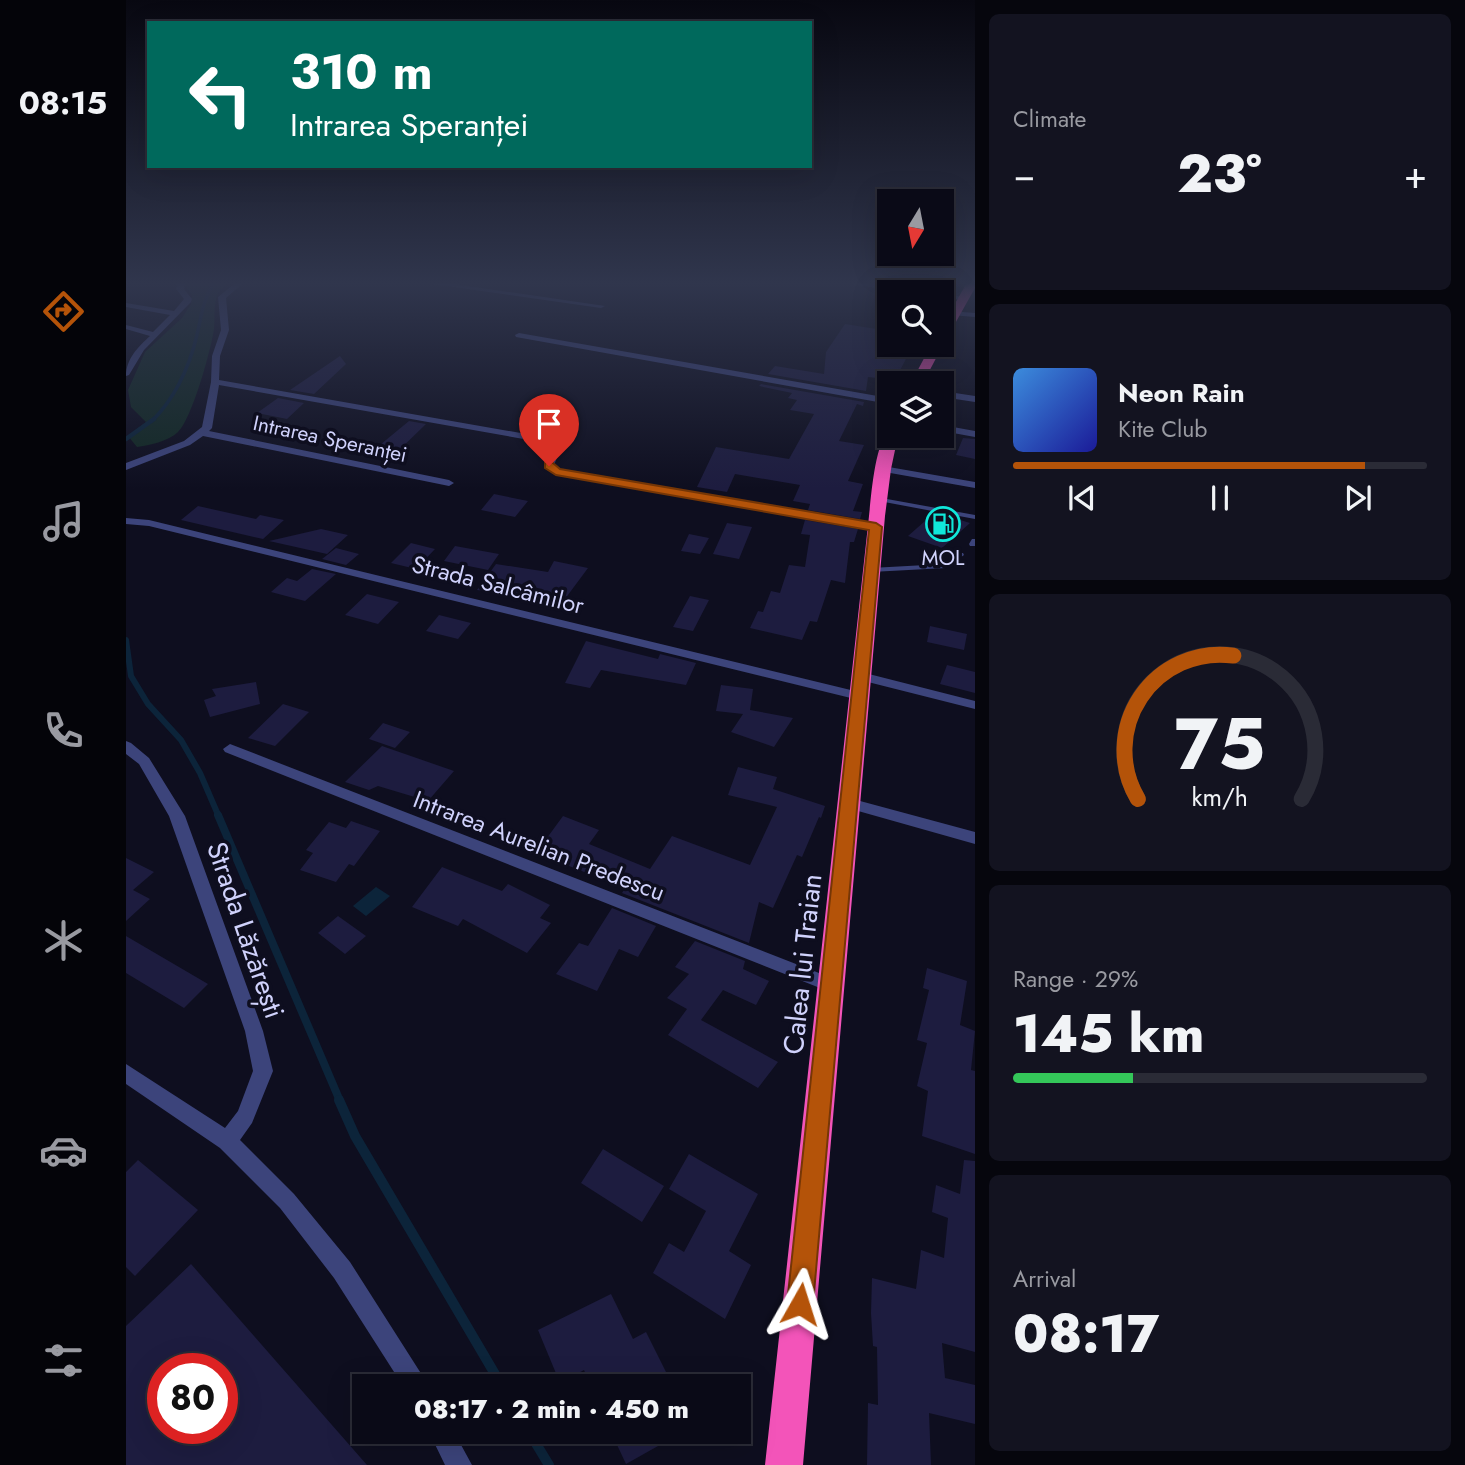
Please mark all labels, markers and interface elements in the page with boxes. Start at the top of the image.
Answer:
text: 310 m [290,37,433,107]
icon: left [175,49,266,140]
text: 08:15 [19,80,107,126]
text: Intrarea Speranței [290,102,529,148]
text: Climate [1013,102,1086,136]
text: 23° [1177,136,1262,212]
text: − [1013,147,1035,202]
text: + [1404,147,1427,202]
north arrow [877,189,954,266]
map controls [877,189,954,448]
button: search [877,280,954,357]
icon: directions [39,287,88,336]
button: layers [877,371,954,448]
text: Neon Rain [1118,374,1245,412]
pin [519,394,579,466]
icon: arrive [530,405,568,443]
street label: Intrarea Speranței [250,408,410,470]
text: Kite Club [1118,412,1207,446]
icon: previous [1063,479,1101,517]
icon: pause [1201,479,1239,517]
icon: next [1339,479,1377,517]
icon: music [39,497,88,546]
fuel station icon: MOL [924,505,962,543]
place label: MOL [921,543,965,573]
street label: Strada Salcâmilor [408,546,589,623]
text: 75 [1175,691,1265,796]
icon: phone [39,706,88,755]
text: km/h [1192,778,1248,814]
street label: Intrarea Aurelian Predescu [408,781,670,910]
street label: Strada Lăzărești [196,836,295,1024]
street label: Calea lui Traian [773,872,832,1056]
icon: climate [39,916,88,965]
text: Range · 29% [1013,962,1138,996]
text: 145 km [1013,996,1204,1072]
icon: car [39,1126,88,1175]
text: Arrival [1013,1262,1076,1296]
position arrow [763,1267,837,1341]
text: 08:17 [1013,1296,1159,1372]
icon: filters [39,1336,88,1385]
speed limit sign: 80 [147,1353,238,1444]
text: 08:17 · 2 min · 450 m [414,1390,689,1428]

